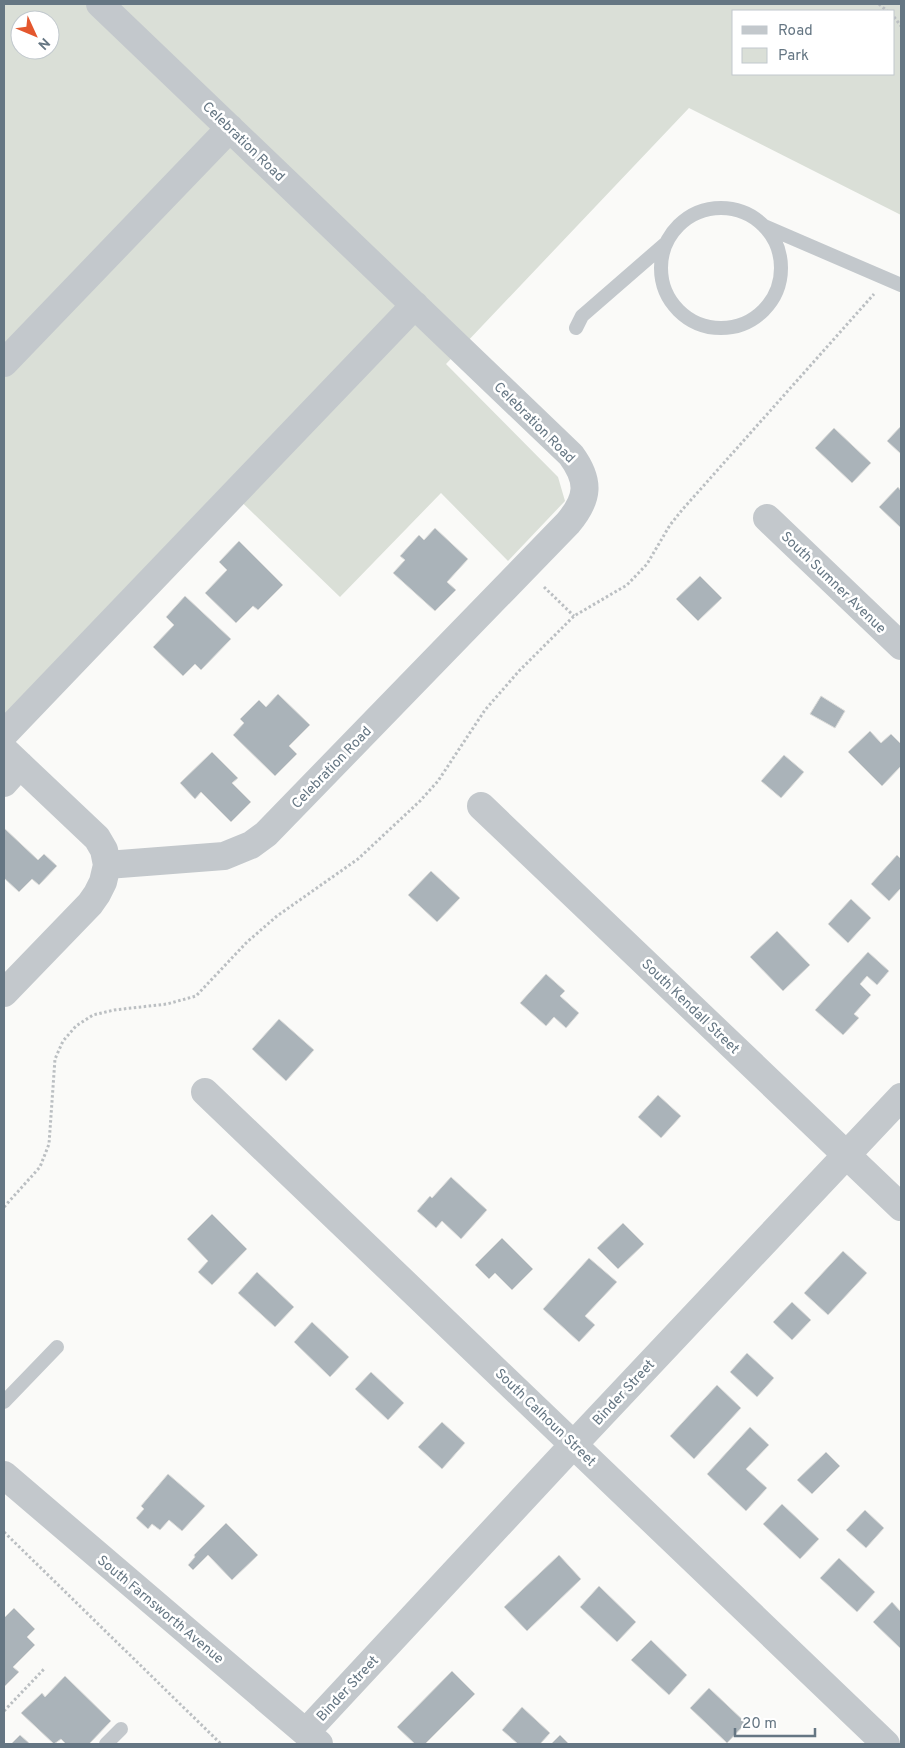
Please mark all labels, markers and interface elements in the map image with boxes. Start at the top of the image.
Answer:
north arrow [10,10,60,60]
legend [732,10,895,75]
text: Road [778,22,813,41]
text: N [34,33,53,53]
text: Park [778,47,809,66]
street label: Celebration Road [198,98,288,186]
street label: Celebration Road [490,379,578,467]
street label: South Sumner Avenue [777,529,889,638]
street label: Celebration Road [288,723,376,813]
street label: South Kendall Street [638,956,742,1058]
street label: Binder Street [589,1357,659,1429]
street label: South Calhoun Street [491,1366,599,1471]
street label: South Farnsworth Avenue [93,1552,227,1668]
street label: Binder Street [313,1653,383,1725]
scale bar [735,1706,815,1738]
text: 20 m [742,1715,777,1734]

